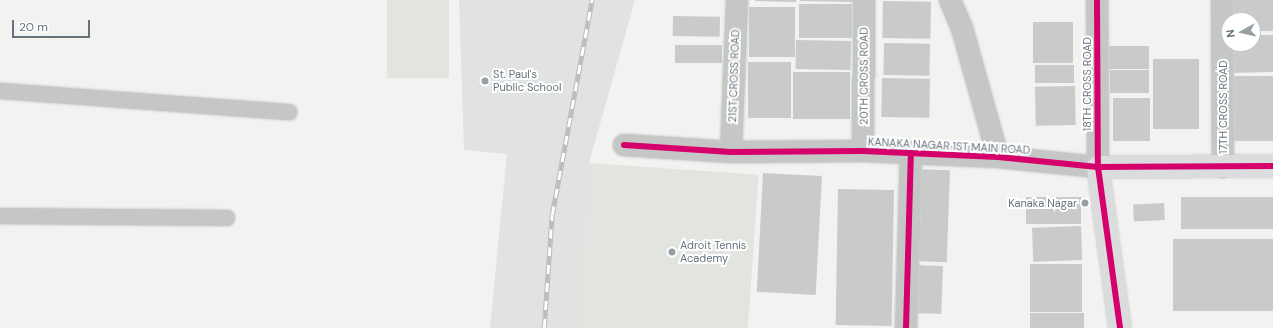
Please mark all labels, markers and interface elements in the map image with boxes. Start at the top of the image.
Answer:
scale bar [14,12,92,38]
north arrow [1221,12,1261,52]
text: 20 m [19,19,48,35]
street label: 20TH CROSS ROAD [857,27,871,125]
street label: 21ST CROSS ROAD [726,29,742,123]
text: N [1223,29,1238,38]
street label: 18TH CROSS ROAD [1080,37,1094,131]
street label: 17TH CROSS ROAD [1216,60,1230,154]
place label: St. Paul's Public School [493,68,561,94]
marker: St. Paul's Public School [480,76,490,86]
street label: KANAKA NAGAR 1ST MAIN ROAD [867,135,1031,157]
place label: Kanaka Nagar [1008,196,1077,210]
marker: Kanaka Nagar [1080,198,1090,208]
place label: Adroit Tennis Academy [680,239,746,265]
marker: Adroit Tennis Academy [667,247,677,257]

